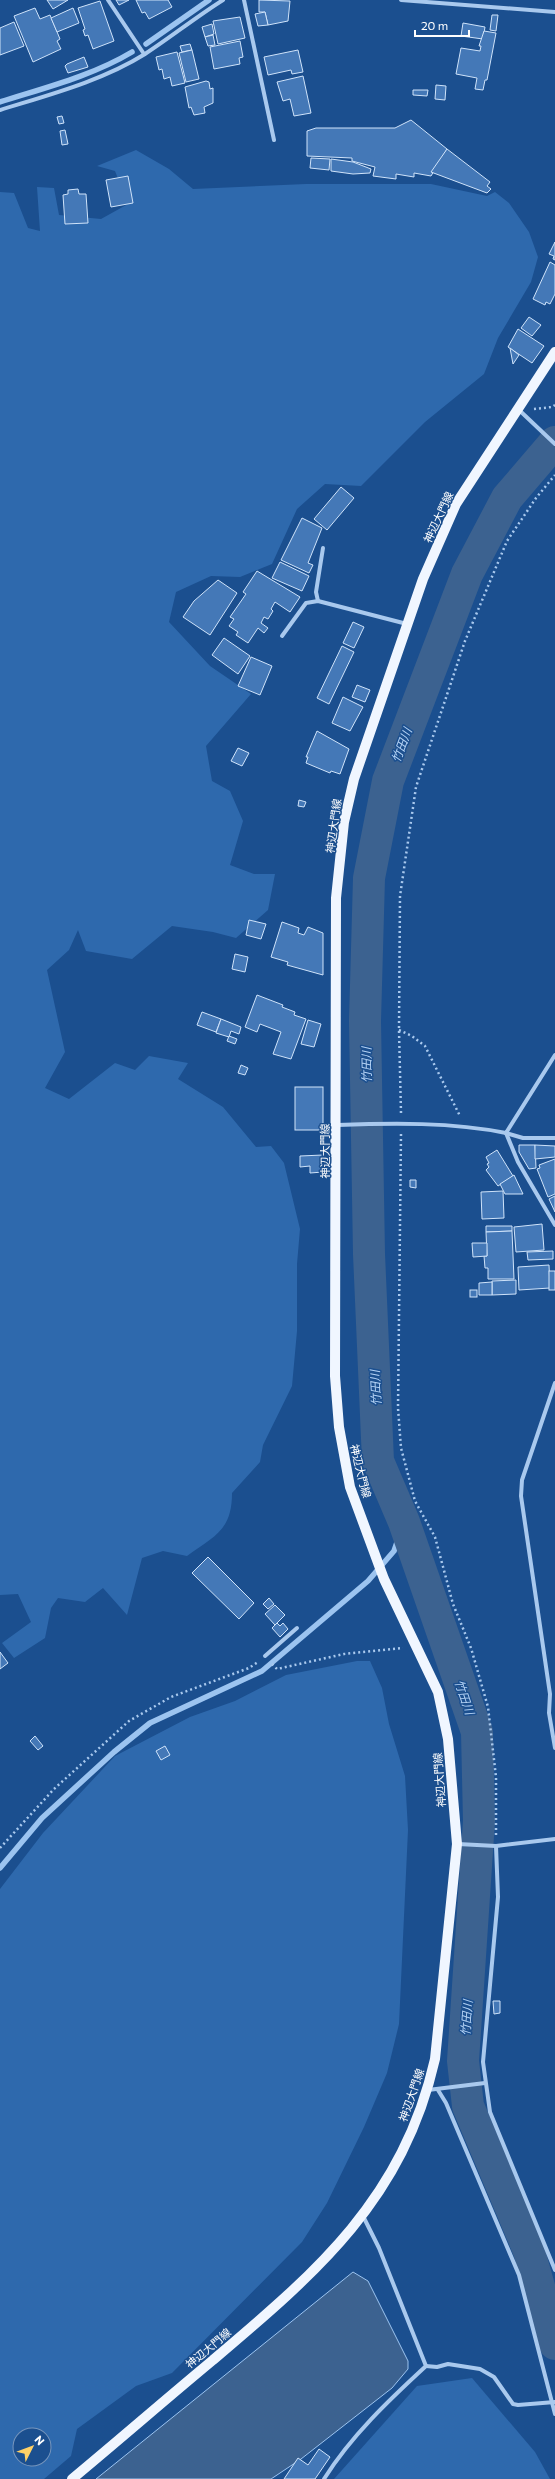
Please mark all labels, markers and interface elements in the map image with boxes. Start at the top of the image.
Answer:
scale bar [415,12,469,38]
text: 20 m [421,18,448,32]
street label: 神辺大門線 [420,489,456,545]
water label: 竹田川 [388,724,415,764]
street label: 神辺大門線 [323,798,343,854]
water label: 竹田川 [359,1045,373,1083]
street label: 神辺大門線 [318,1124,331,1179]
water label: 竹田川 [367,1368,383,1406]
street label: 神辺大門線 [348,1443,374,1499]
water label: 竹田川 [453,1678,478,1718]
street label: 神辺大門線 [431,1752,447,1808]
water label: 竹田川 [458,1998,474,2036]
street label: 神辺大門線 [396,2067,426,2123]
street label: 神辺大門線 [183,2325,233,2371]
north arrow [12,2427,52,2467]
text: N [32,2433,47,2447]

